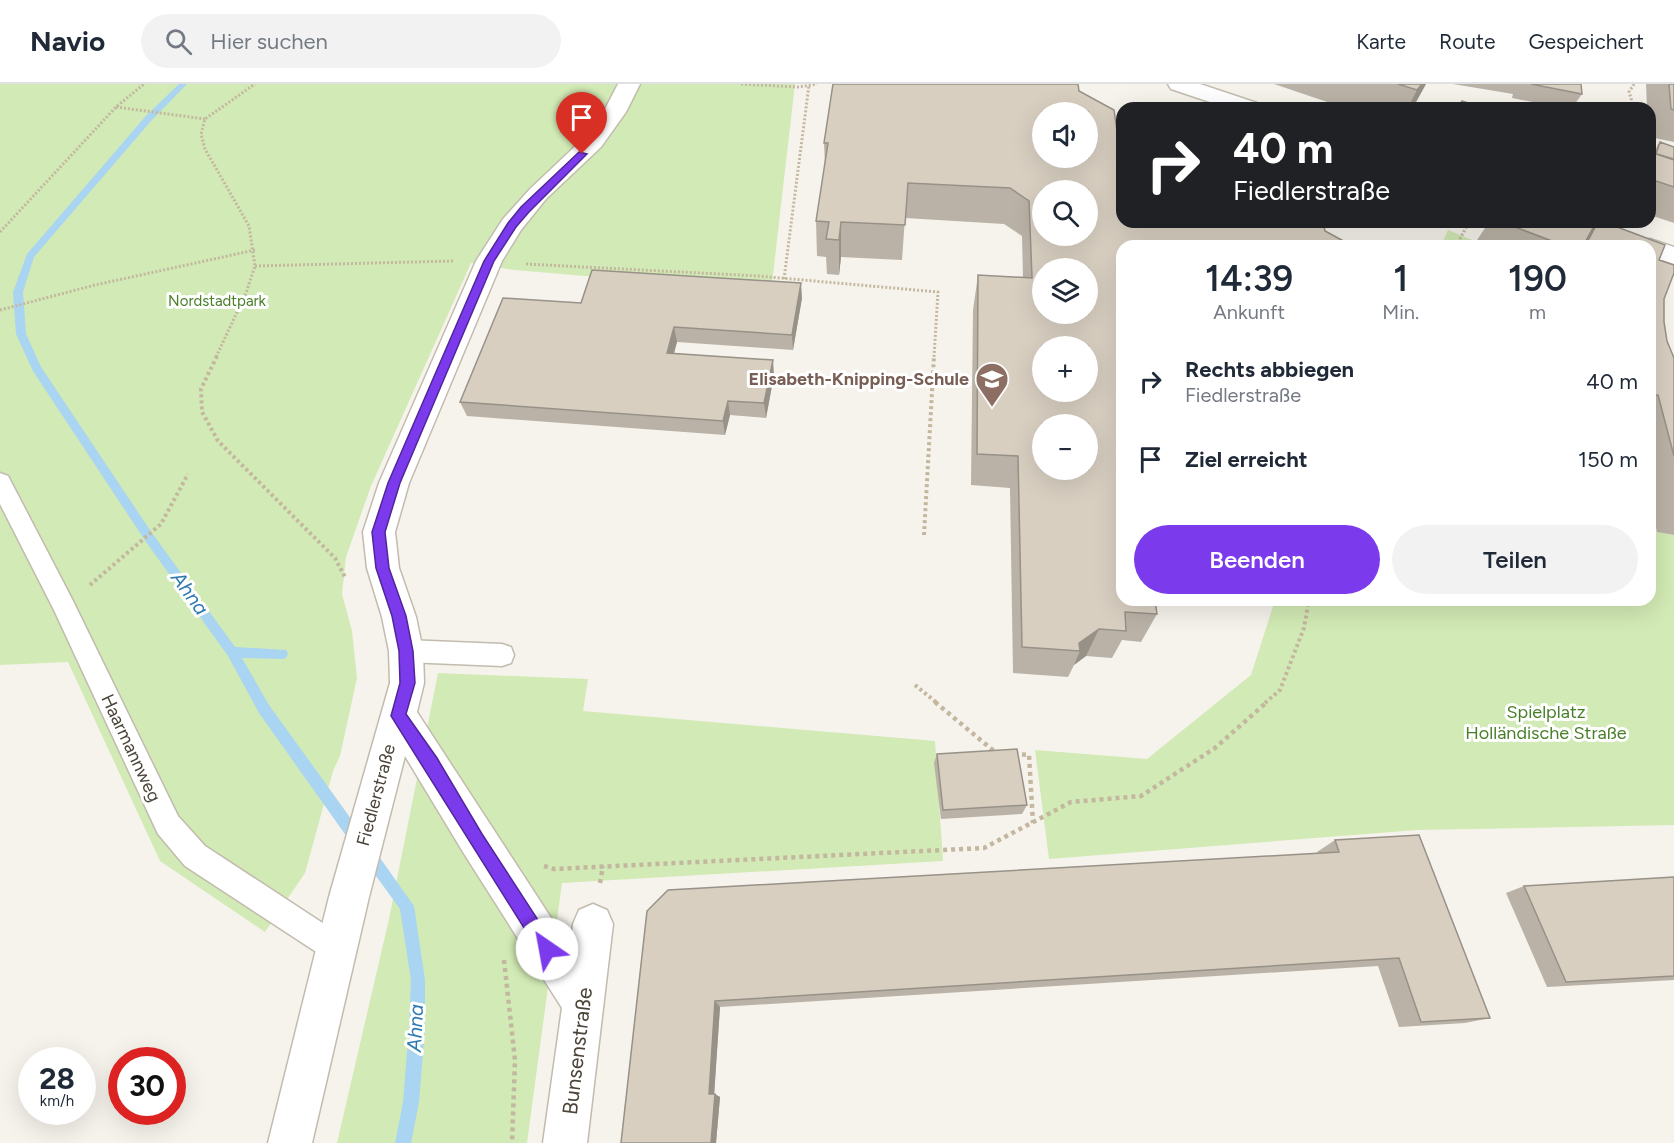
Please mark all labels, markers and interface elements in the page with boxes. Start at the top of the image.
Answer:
search box [141,14,561,68]
text: Navio [30,24,105,58]
icon: search [162,25,195,58]
text: Hier suchen [210,28,328,55]
text: Karte [1356,29,1406,54]
text: Route [1439,29,1495,54]
text: Gespeichert [1528,29,1644,54]
pin [556,92,607,154]
icon: arrive [565,101,598,134]
map controls [1032,102,1098,480]
button: sound [1032,102,1098,168]
text: 40 m [1233,123,1333,174]
icon: right [1134,126,1212,204]
text: Fiedlerstraße [1233,174,1390,207]
button: search [1032,180,1098,246]
text: 14:39 [1205,257,1293,300]
text: 1 [1393,257,1408,300]
text: 190 [1508,257,1567,300]
button: layers [1032,258,1098,324]
park label: Nordstadtpark [168,292,267,310]
text: Ankunft [1213,300,1285,324]
text: Min. [1382,300,1419,324]
text: m [1529,300,1546,324]
button: + [1032,336,1098,402]
text: Rechts abbiegen [1185,356,1354,383]
school or university icon: Elisabeth-Knipping-Schule [974,361,1010,408]
icon: right [1134,365,1167,398]
place label: Elisabeth-Knipping-Schule [749,368,969,390]
text: 40 m [1586,368,1638,395]
text: Fiedlerstraße [1185,383,1301,407]
button: − [1032,414,1098,480]
icon: arrive [1134,443,1167,476]
text: Ziel erreicht [1185,446,1308,473]
text: 150 m [1578,446,1638,473]
button: Beenden [1134,525,1380,594]
button: Teilen [1392,525,1638,594]
water label: Ahna [166,566,214,620]
street label: Haarmannweg [96,690,166,806]
park label: Spielplatz Holländische Straße [1465,701,1627,744]
street label: Fiedlerstraße [352,741,400,848]
position arrow [515,917,579,981]
street label: Bunsenstraße [557,986,597,1116]
water label: Ahna [402,1003,428,1053]
speed limit sign: 30 [108,1047,186,1125]
text: 28 [39,1060,75,1097]
text: km/h [40,1092,74,1110]

